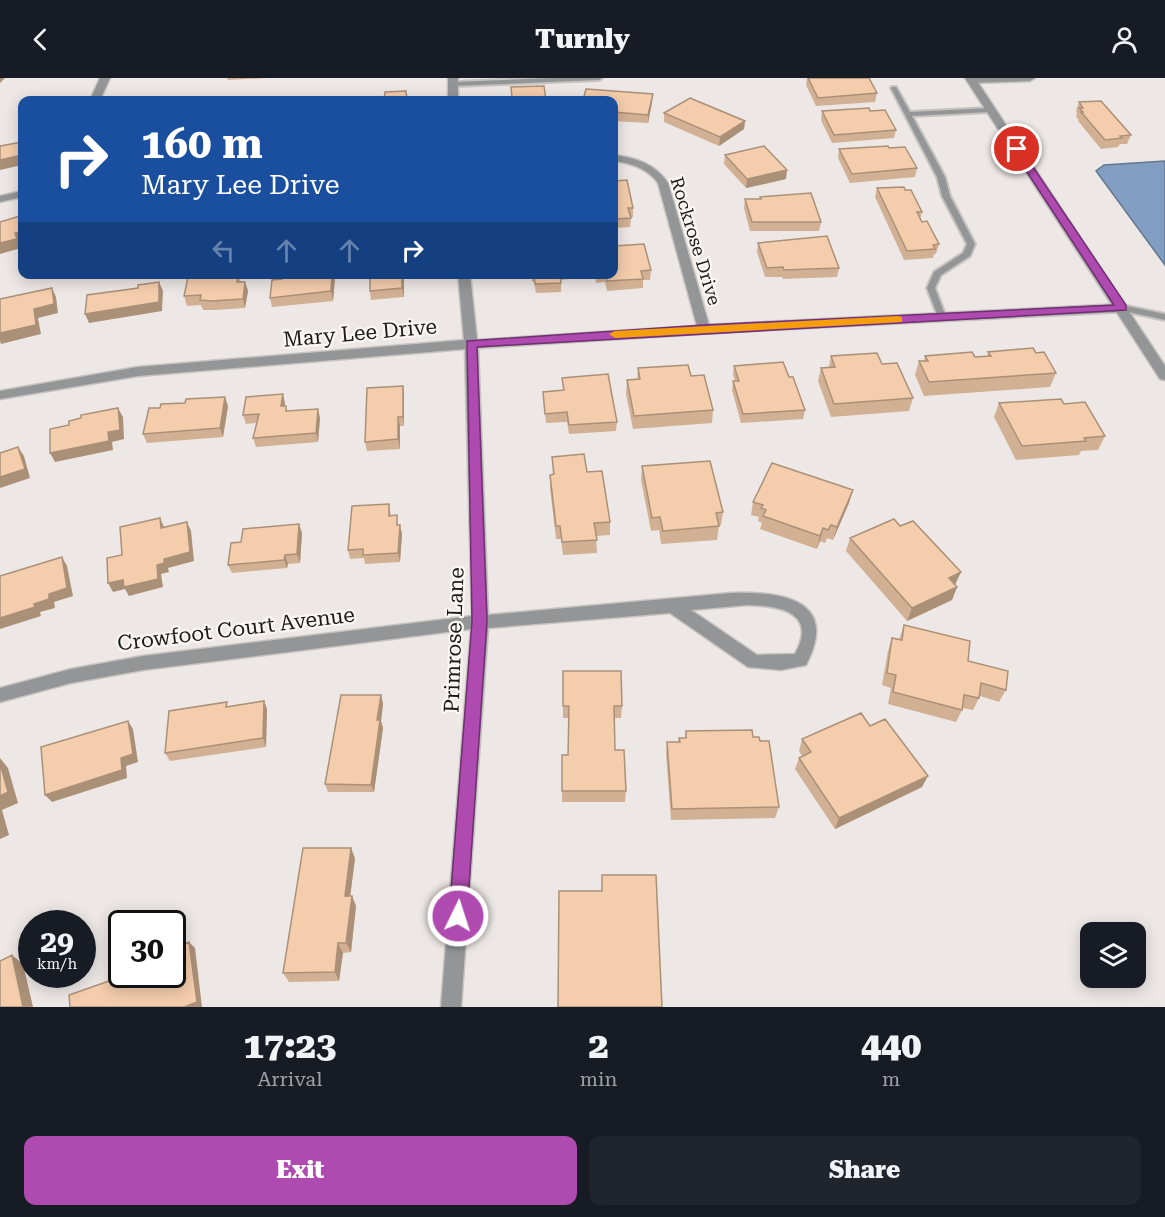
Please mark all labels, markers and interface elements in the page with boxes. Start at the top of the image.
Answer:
icon: back [24,23,57,56]
text: Turnly [535,23,630,55]
icon: person [1108,23,1141,56]
text: 160 m [141,119,263,168]
icon: right [42,120,120,198]
pin [991,123,1042,174]
icon: arrive [1000,132,1033,165]
text: Mary Lee Drive [141,169,339,201]
street label: Rockrose Drive [667,174,726,308]
icon: left [207,234,240,267]
icon: ahead [270,234,303,267]
icon: ahead [333,234,366,267]
icon: right [396,234,429,267]
street label: Mary Lee Drive [282,314,438,352]
street label: Primrose Lane [439,567,469,713]
street label: Crowfoot Court Avenue [116,603,356,655]
position arrow [426,884,490,948]
speed limit sign: 30 [108,910,186,988]
map controls [1080,922,1146,988]
button: layers [1080,922,1146,988]
text: 29 [40,924,74,959]
text: km/h [37,955,77,973]
text: 17:23 [244,1025,336,1067]
text: 2 [588,1025,609,1067]
text: 440 [861,1025,921,1067]
text: Arrival [257,1067,322,1091]
text: min [580,1067,617,1091]
text: m [882,1067,900,1091]
button: Exit [24,1136,577,1205]
button: Share [589,1136,1141,1205]

